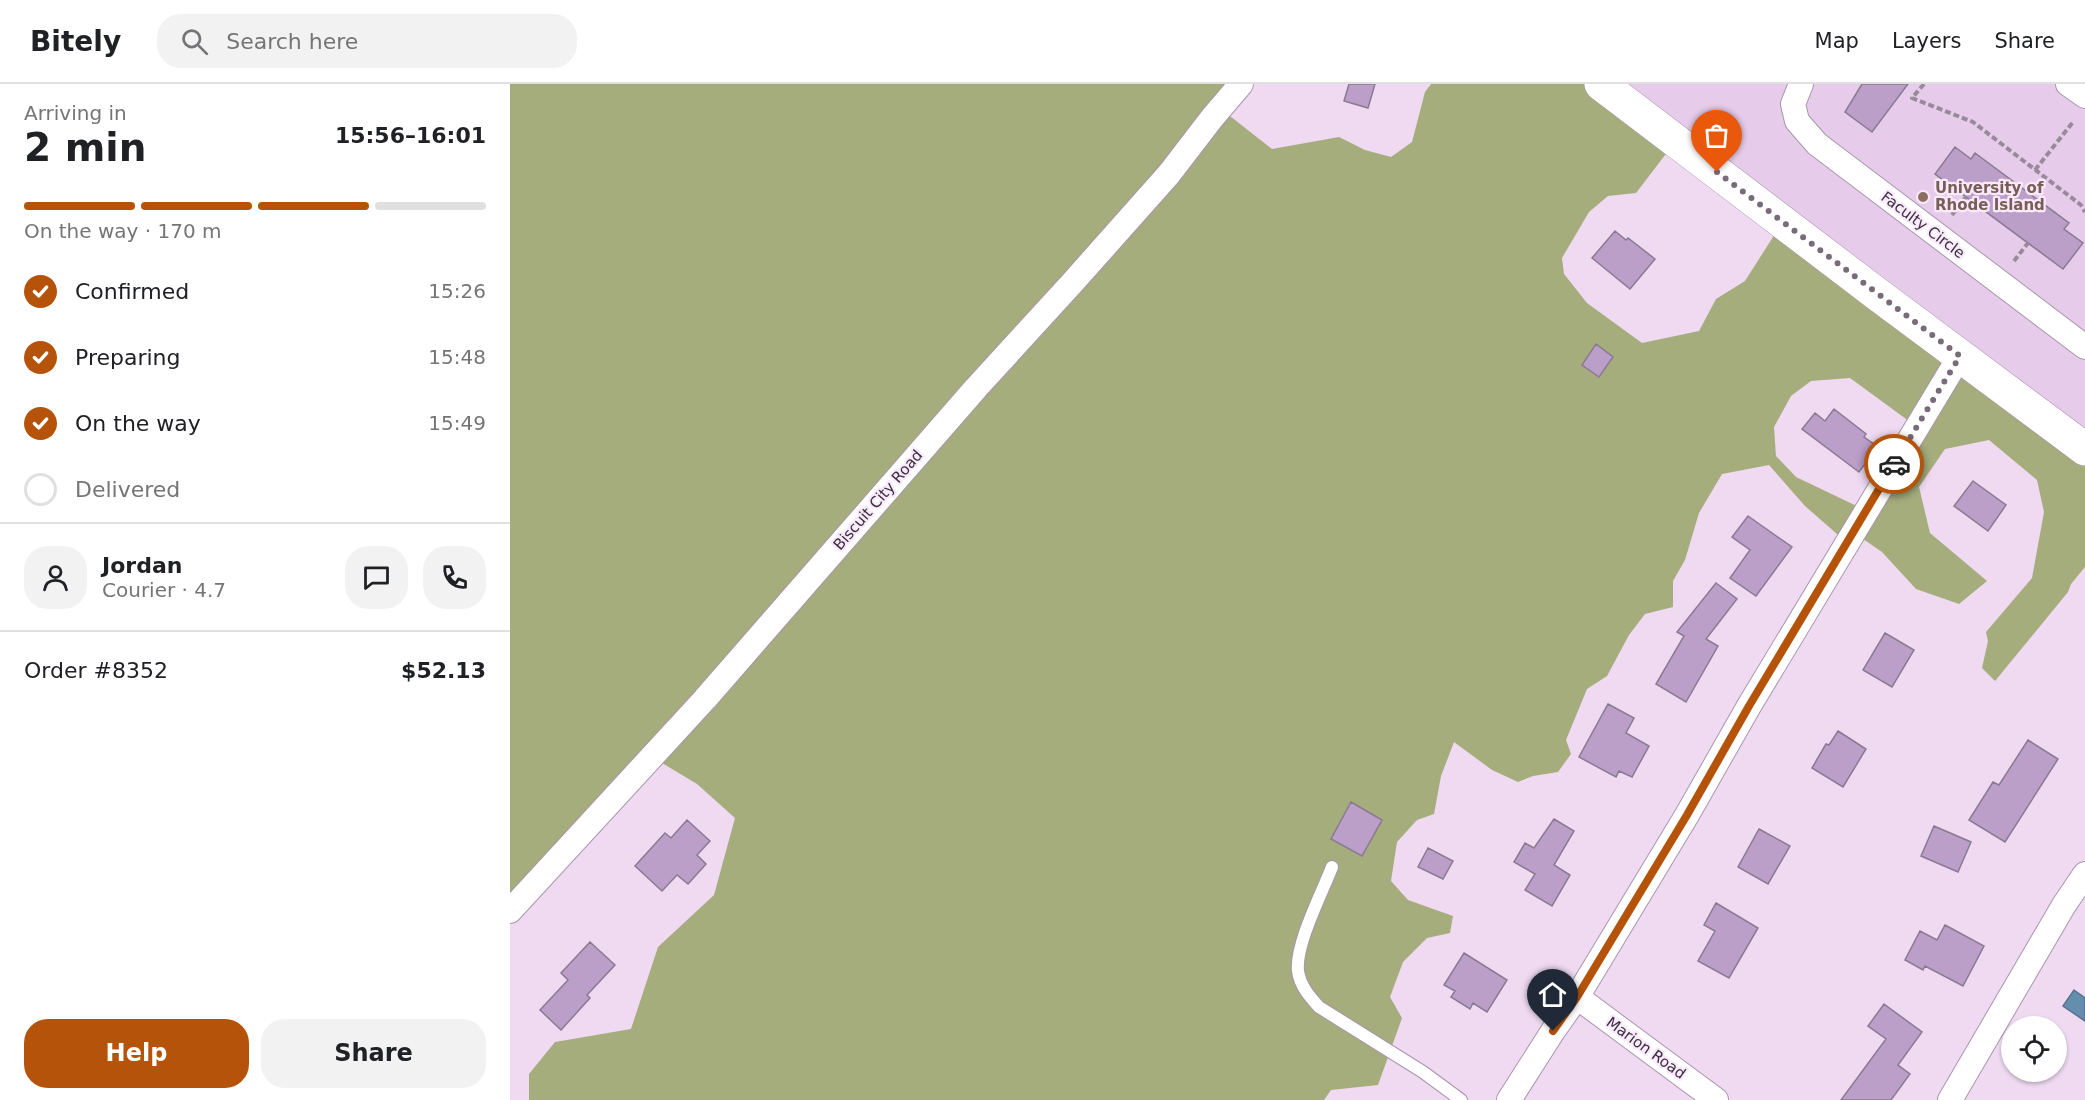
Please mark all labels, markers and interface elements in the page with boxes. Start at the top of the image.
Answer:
search box [157,14,577,68]
text: Bitely [30,25,121,58]
icon: search [178,25,211,58]
text: Search here [226,29,358,54]
text: Map [1815,29,1859,53]
text: Layers [1892,29,1961,53]
text: Share [1994,29,2055,53]
text: Arriving in [24,101,127,125]
pin [1691,110,1742,172]
icon: bag [1700,119,1733,152]
text: 15:56–16:01 [335,123,486,148]
text: 2 min [24,125,146,170]
place label: University of Rhode Island [1935,179,2045,214]
street label: Faculty Circle [1878,188,1968,262]
marker: University of Rhode Island [1916,190,1930,204]
text: On the way · 170 m [24,219,222,243]
icon: check [24,275,57,308]
text: Confirmed [75,279,189,304]
text: 15:26 [428,279,486,303]
icon: check [24,341,57,374]
text: Preparing [75,345,181,370]
text: 15:48 [428,345,486,369]
icon: check [24,407,57,440]
text: On the way [75,411,201,436]
text: 15:49 [428,411,486,435]
courier [1864,434,1924,494]
street label: Biscuit City Road [830,446,926,554]
icon: car [1878,448,1911,481]
text: Delivered [75,477,180,502]
button: person [24,546,87,609]
button: chat [345,546,408,609]
button: phone [423,546,486,609]
text: Jordan [102,553,182,578]
text: Courier · 4.7 [102,578,226,602]
text: Order #8352 [24,658,168,683]
text: $52.13 [401,658,486,683]
pin [1527,969,1578,1031]
icon: home [1536,978,1569,1011]
street label: Marion Road [1603,1013,1689,1083]
map controls [2001,1016,2067,1082]
button: locate [2001,1016,2067,1082]
button: Help [24,1019,249,1088]
button: Share [261,1019,486,1088]

